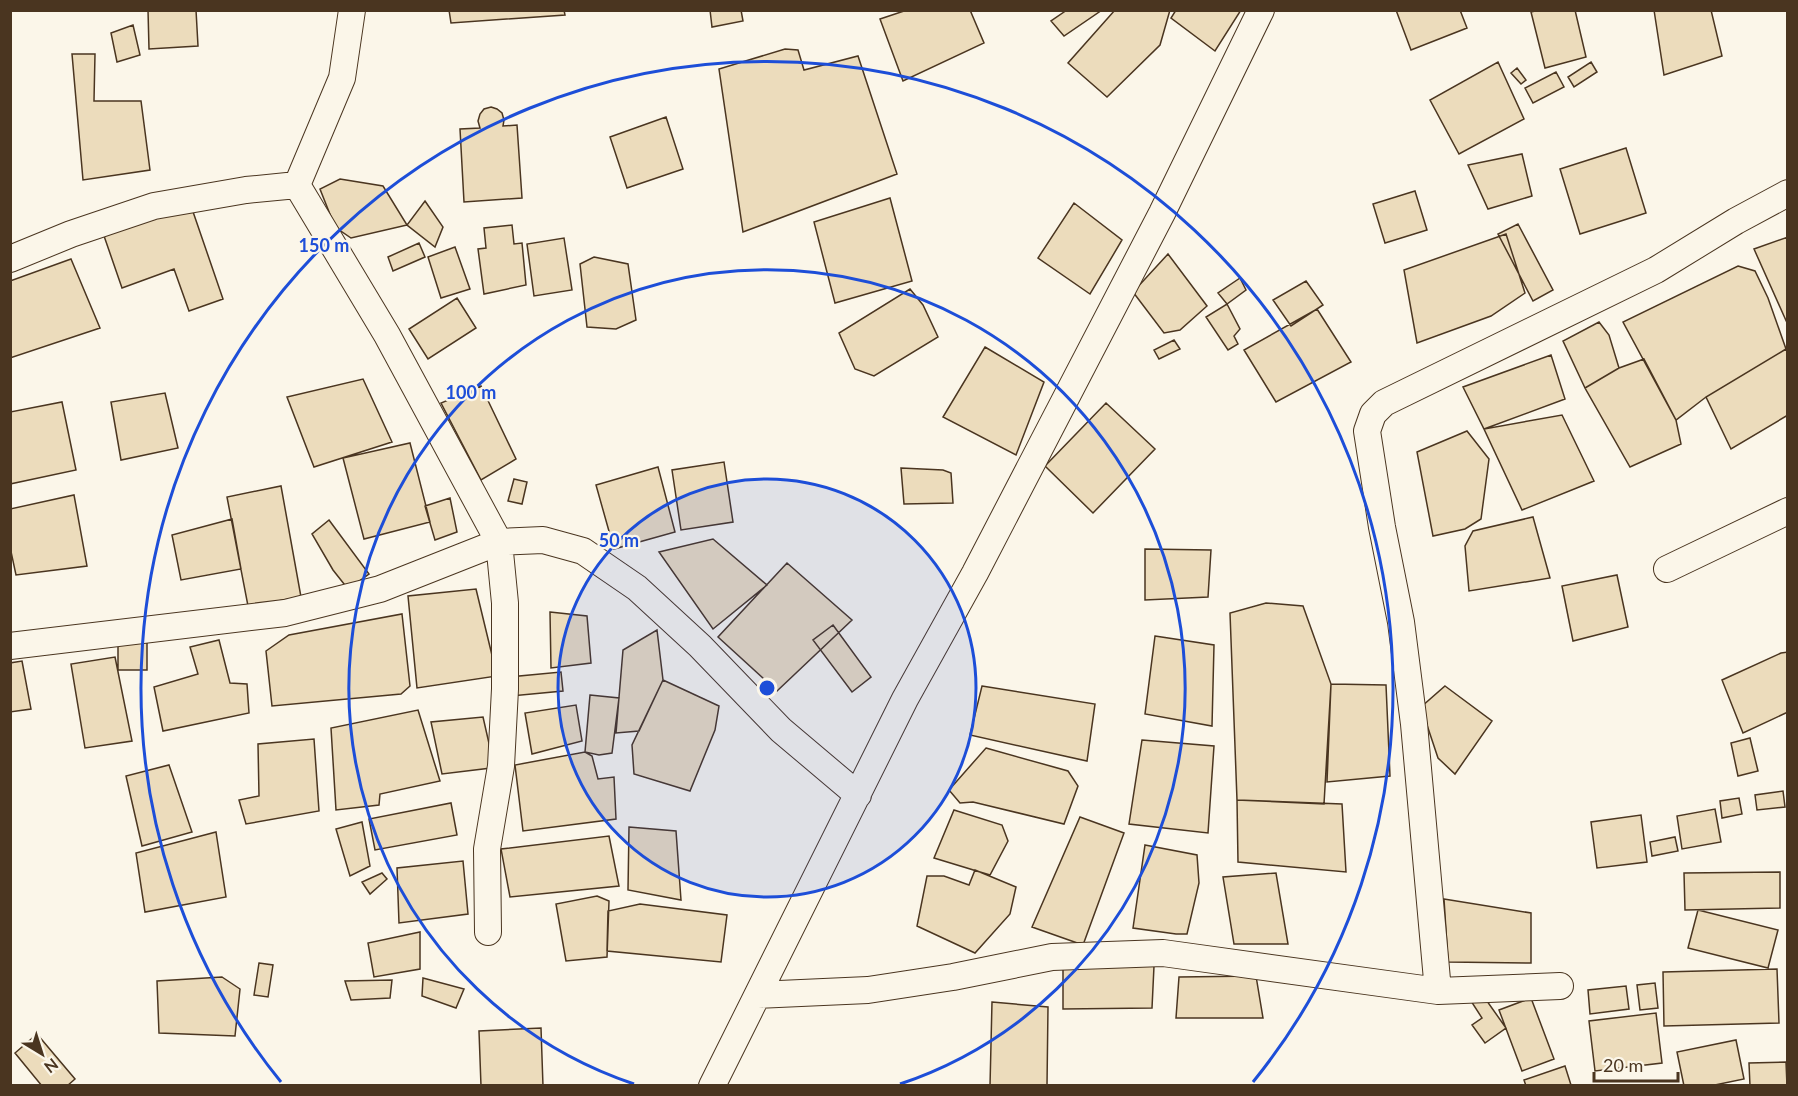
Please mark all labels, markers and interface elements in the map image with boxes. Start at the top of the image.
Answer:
text: 150 m [299,234,349,256]
text: 100 m [446,381,496,403]
text: 50 m [599,529,639,551]
centre of rings [757,678,777,698]
north arrow [12,1024,72,1084]
scale bar [1594,1045,1678,1083]
text: 20 m [1603,1054,1643,1076]
text: N [41,1055,62,1077]

